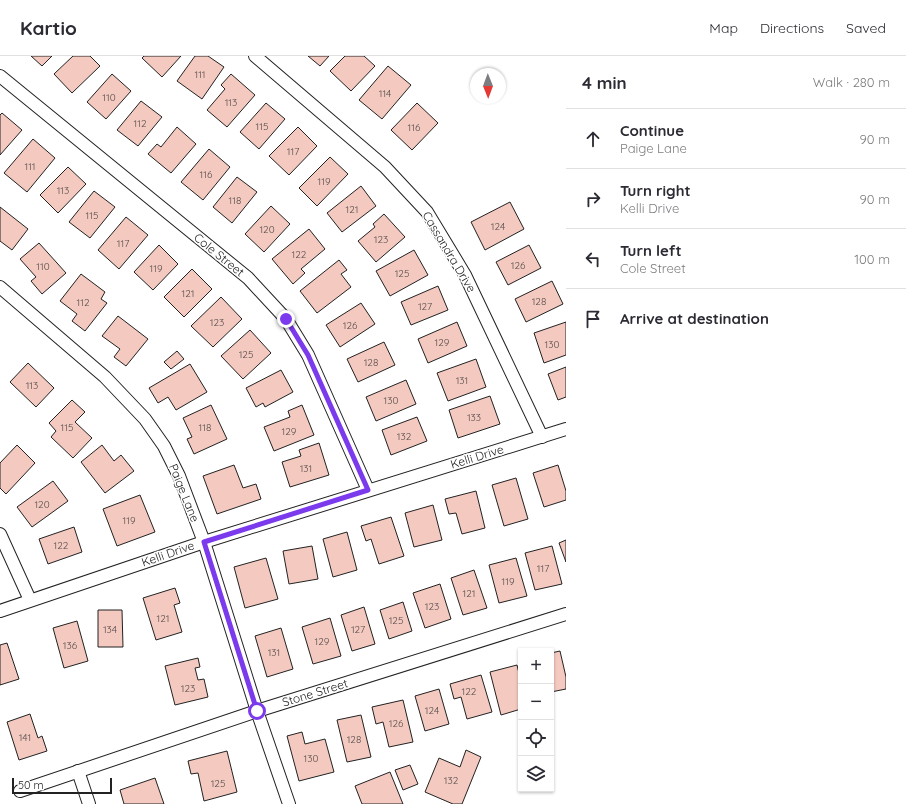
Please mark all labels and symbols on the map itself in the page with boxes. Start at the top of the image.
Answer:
house number: 111 [194,68,206,81]
north arrow [470,68,506,104]
house number: 114 [379,87,391,100]
house number: 110 [102,91,116,104]
house number: 113 [225,96,237,109]
house number: 112 [134,117,147,130]
house number: 115 [256,120,268,133]
house number: 116 [408,121,421,134]
house number: 117 [287,145,299,158]
house number: 111 [24,160,36,173]
house number: 116 [200,168,213,181]
house number: 119 [318,175,331,188]
house number: 113 [57,184,69,197]
house number: 118 [229,194,241,207]
house number: 121 [346,203,358,216]
house number: 115 [86,209,98,222]
street label: Cassandra Drive [419,209,480,295]
house number: 124 [491,220,505,233]
house number: 120 [259,223,275,236]
street label: Cole Street [191,230,248,280]
house number: 123 [374,233,388,246]
house number: 117 [117,237,129,250]
house number: 122 [292,248,307,261]
house number: 126 [511,259,526,272]
house number: 110 [36,260,50,273]
house number: 119 [150,262,163,275]
house number: 125 [395,267,409,280]
house number: 121 [182,287,194,300]
house number: 128 [532,295,546,308]
house number: 112 [77,296,90,309]
house number: 127 [418,300,432,313]
route end [277,310,295,328]
house number: 123 [210,316,224,329]
house number: 126 [343,319,358,332]
house number: 129 [435,336,450,349]
house number: 130 [545,338,559,351]
house number: 125 [239,348,253,361]
house number: 128 [364,356,378,369]
house number: 131 [456,374,468,387]
house number: 113 [26,379,38,392]
house number: 130 [384,394,398,407]
house number: 133 [467,411,481,424]
house number: 115 [61,421,73,434]
house number: 118 [199,421,211,434]
house number: 129 [282,425,297,438]
house number: 132 [397,430,412,443]
street label: Kelli Drive [448,441,505,472]
street label: Paige Lane [166,461,203,524]
house number: 131 [300,462,312,475]
house number: 120 [34,498,50,511]
house number: 119 [123,514,136,527]
street label: Kelli Drive [139,537,196,570]
house number: 122 [54,539,69,552]
house number: 117 [537,562,549,575]
house number: 119 [502,575,515,588]
house number: 121 [463,587,475,600]
house number: 123 [425,600,439,613]
house number: 121 [157,612,169,625]
house number: 125 [389,614,403,627]
house number: 134 [103,623,117,636]
house number: 127 [351,623,365,636]
house number: 129 [315,635,330,648]
house number: 136 [63,639,78,652]
house number: 131 [268,646,280,659]
street label: Stone Street [280,675,349,710]
house number: 123 [181,682,195,695]
house number: 122 [462,685,477,698]
route start [248,702,266,720]
house number: 124 [425,704,439,717]
house number: 126 [389,717,404,730]
house number: 141 [19,731,31,744]
house number: 128 [347,733,361,746]
house number: 130 [304,752,318,765]
house number: 132 [444,774,459,787]
scale bar [12,776,112,795]
house number: 125 [211,777,225,790]

